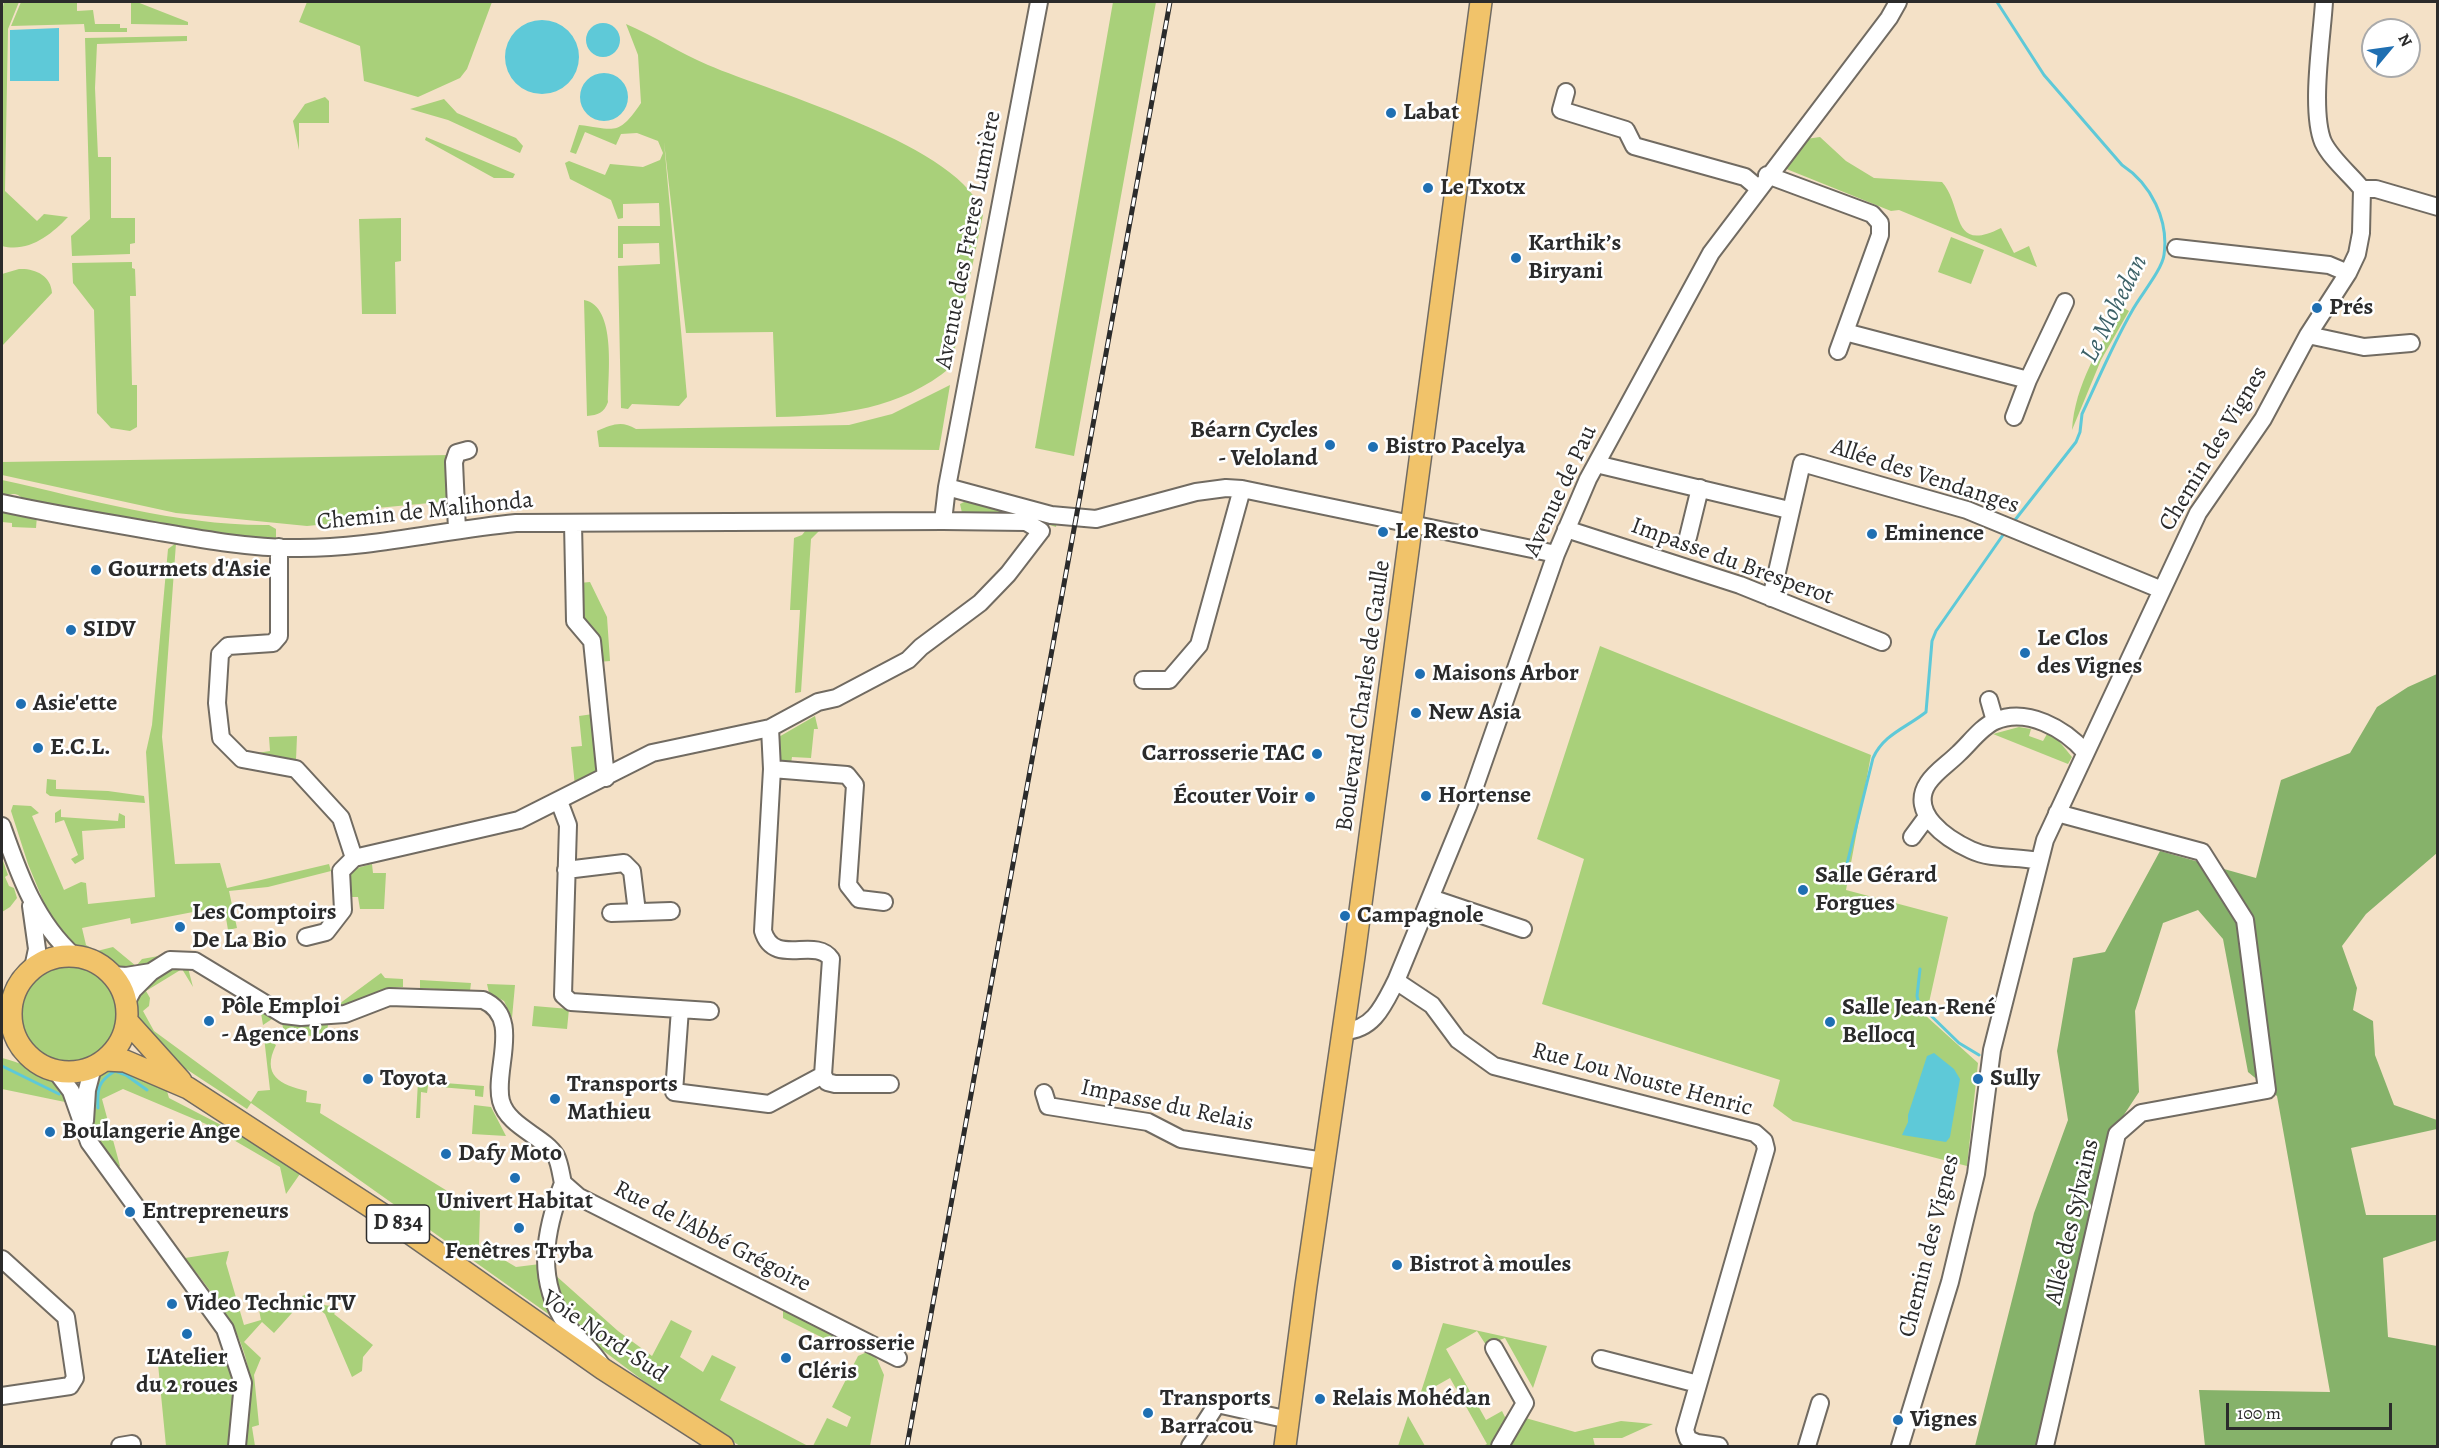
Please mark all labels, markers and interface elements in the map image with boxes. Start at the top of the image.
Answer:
north arrow [2361,18,2421,78]
text: N [2393,30,2417,51]
place label: Labat [1403,99,1459,127]
marker: Labat [1384,106,1398,120]
street label: Avenue des Frères Lumière [930,109,1008,371]
place label: Le Txotx [1440,174,1525,202]
marker: Le Txotx [1421,181,1435,195]
place label: Karthik’s Biryani [1528,230,1621,286]
water label: Le Mohedan [2075,250,2155,368]
marker: Karthik’s Biryani [1509,251,1523,265]
place label: Prés [2329,294,2373,322]
marker: Prés [2310,301,2324,315]
street label: Chemin des Vignes [2153,361,2275,537]
place label: Béarn Cycles - Veloland [1190,417,1318,473]
street label: Avenue de Pau [1518,421,1604,561]
place label: Bistro Pacelya [1385,433,1525,461]
street label: Allée des Vendanges [1827,433,2023,521]
marker: Béarn Cycles - Veloland [1323,438,1337,452]
marker: Bistro Pacelya [1366,440,1380,454]
street label: Chemin de Malihonda [315,486,535,538]
street label: Impasse du Bresperot [1627,512,1837,612]
place label: Le Resto [1395,518,1479,546]
place label: Eminence [1884,520,1984,548]
marker: Le Resto [1376,525,1390,539]
marker: Eminence [1865,527,1879,541]
place label: Gourmets d'Asie [108,556,270,584]
street label: Boulevard Charles de Gaulle [1331,558,1397,834]
marker: Gourmets d'Asie [89,563,103,577]
place label: SIDV [83,616,136,644]
marker: SIDV [64,623,78,637]
place label: Le Clos des Vignes [2037,625,2142,681]
marker: Le Clos des Vignes [2018,646,2032,660]
place label: Maisons Arbor [1432,660,1579,688]
marker: Maisons Arbor [1413,667,1427,681]
place label: Asie'ette [33,690,117,718]
marker: Asie'ette [14,697,28,711]
place label: New Asia [1428,699,1521,727]
marker: New Asia [1409,706,1423,720]
place label: E.C.L. [50,734,111,762]
place label: Carrosserie TAC [1142,740,1305,768]
marker: E.C.L. [31,741,45,755]
marker: Carrosserie TAC [1310,747,1324,761]
place label: Hortense [1438,782,1531,810]
place label: Écouter Voir [1173,783,1298,811]
marker: Hortense [1419,789,1433,803]
marker: Écouter Voir [1303,790,1317,804]
place label: Salle Gérard Forgues [1815,862,1937,918]
marker: Salle Gérard Forgues [1796,883,1810,897]
place label: Les Comptoirs De La Bio [192,899,337,955]
place label: Campagnole [1357,902,1483,930]
marker: Campagnole [1338,909,1352,923]
marker: Les Comptoirs De La Bio [173,920,187,934]
place label: Pôle Emploi - Agence Lons [221,993,359,1049]
place label: Salle Jean-René Bellocq [1842,994,1996,1050]
marker: Pôle Emploi - Agence Lons [202,1014,216,1028]
marker: Salle Jean-René Bellocq [1823,1015,1837,1029]
street label: Rue Lou Nouste Henric [1529,1037,1755,1123]
place label: Toyota [380,1065,447,1093]
place label: Sully [1990,1065,2040,1093]
place label: Transports Mathieu [567,1071,678,1127]
marker: Toyota [361,1072,375,1086]
marker: Sully [1971,1072,1985,1086]
street label: Impasse du Relais [1078,1074,1256,1138]
marker: Transports Mathieu [548,1092,562,1106]
place label: Boulangerie Ange [62,1118,240,1146]
marker: Boulangerie Ange [43,1125,57,1139]
street label: Allée des Sylvains [2040,1136,2106,1308]
place label: Dafy Moto [458,1140,562,1168]
marker: Dafy Moto [439,1147,453,1161]
street label: Chemin des Vignes [1893,1152,1967,1340]
marker: Univert Habitat [508,1171,522,1185]
street label: Rue de l'Abbé Grégoire [609,1175,815,1299]
place label: Univert Habitat [437,1188,593,1216]
place label: Entrepreneurs [142,1198,289,1226]
marker: Entrepreneurs [123,1205,137,1219]
road number: D 834 [366,1205,430,1243]
marker: Fenêtres Tryba [512,1221,526,1235]
place label: Fenêtres Tryba [445,1238,593,1266]
place label: Bistrot à moules [1409,1251,1571,1279]
marker: Bistrot à moules [1390,1258,1404,1272]
street label: Voie Nord-Sud [536,1284,672,1390]
place label: Video Technic TV [184,1290,356,1318]
marker: Video Technic TV [165,1297,179,1311]
marker: L'Atelier du 2 roues [180,1327,194,1341]
place label: Carrosserie Cléris [798,1330,915,1386]
place label: L'Atelier du 2 roues [136,1344,238,1400]
marker: Carrosserie Cléris [779,1351,793,1365]
place label: Transports Barracou [1160,1385,1271,1441]
place label: Relais Mohédan [1332,1385,1491,1413]
scale bar [2229,1391,2396,1429]
marker: Relais Mohédan [1313,1392,1327,1406]
text: 100 m [2237,1401,2281,1425]
marker: Transports Barracou [1141,1406,1155,1420]
place label: Vignes [1910,1406,1977,1434]
marker: Vignes [1891,1413,1905,1427]

